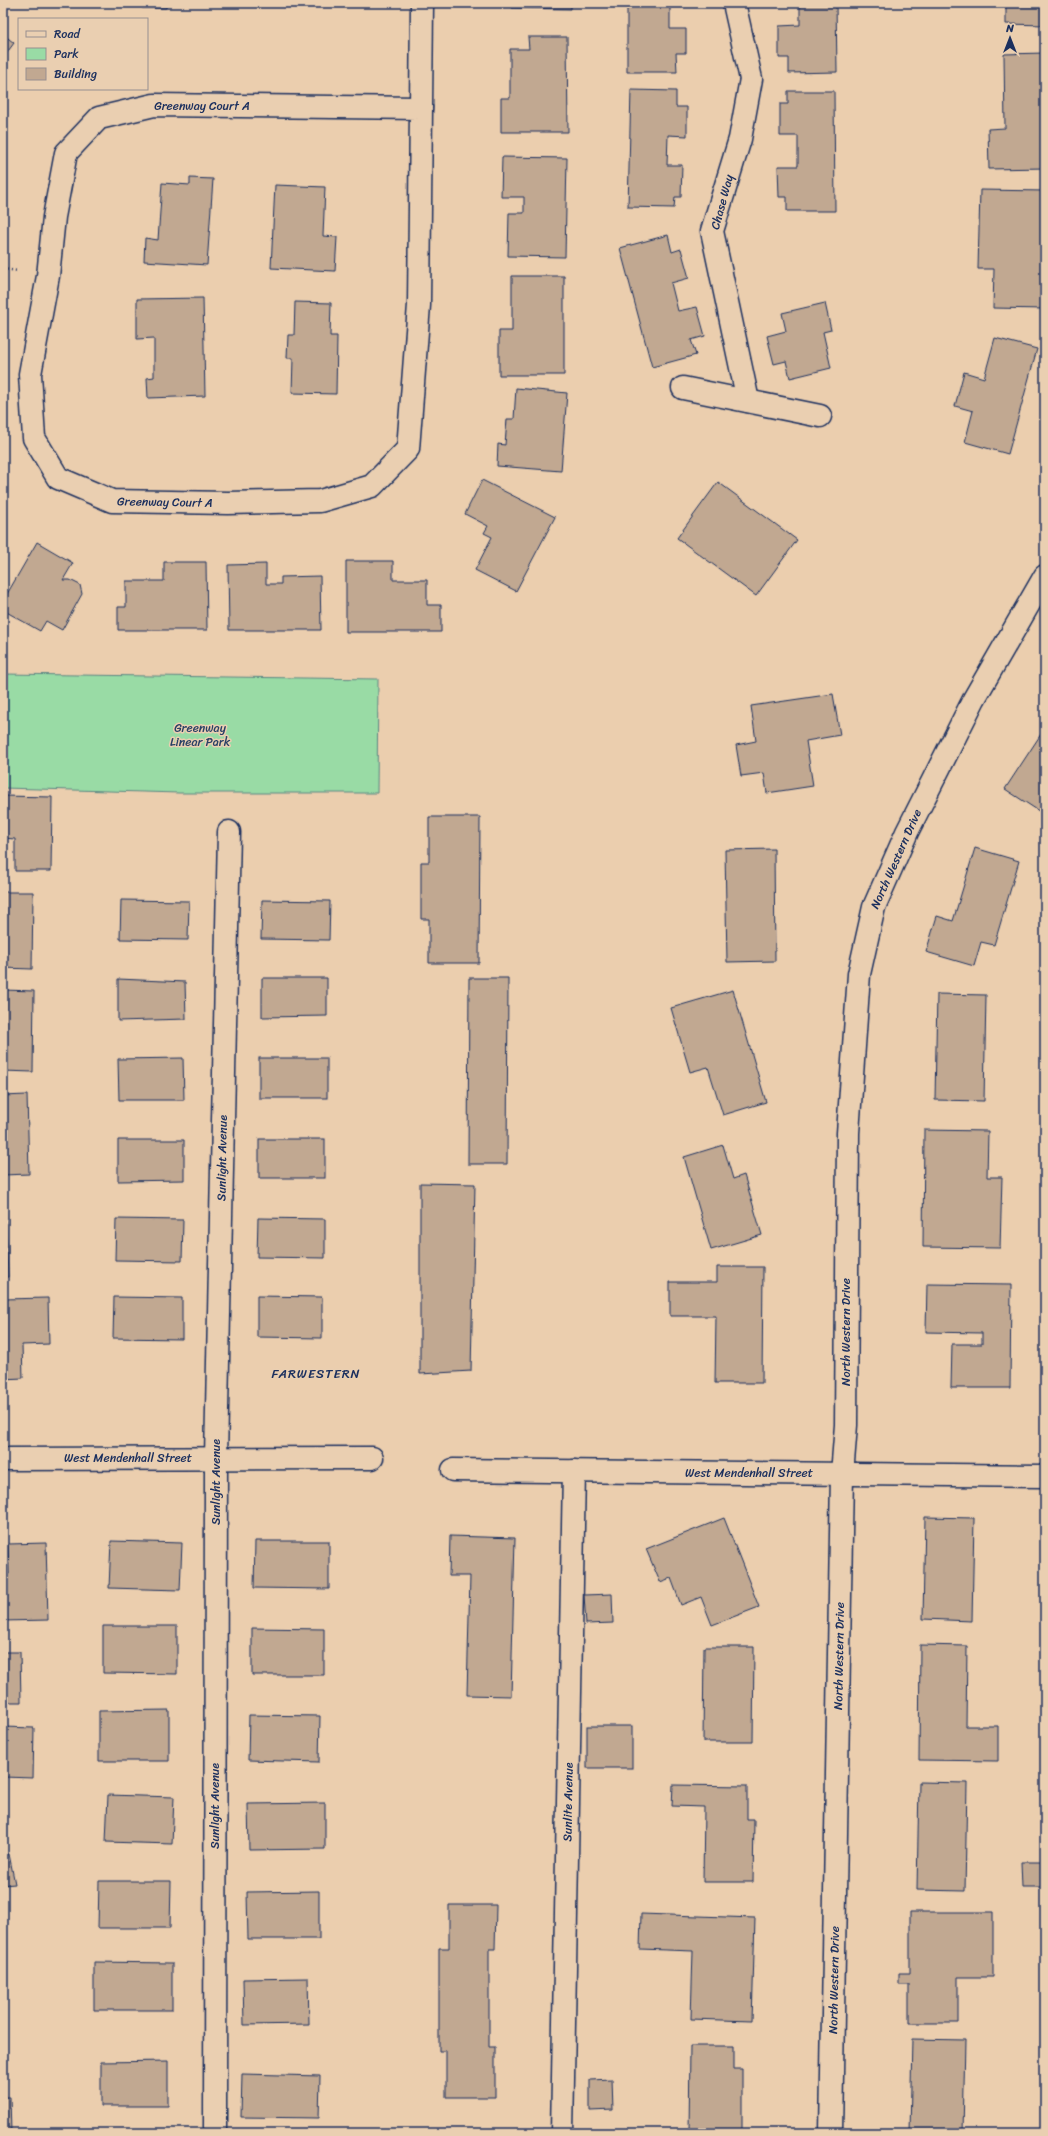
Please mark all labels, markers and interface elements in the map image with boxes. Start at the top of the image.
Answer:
legend [18,18,148,90]
north arrow [990,18,1030,58]
text: N [1005,19,1014,38]
text: Road [54,23,81,45]
text: Park [54,43,79,65]
text: Building [54,63,97,85]
street label: Greenway Court A [154,95,250,117]
street label: Chase Way [704,171,740,232]
street label: Greenway Court A [117,490,213,514]
park label: Greenway Linear Park [170,717,231,753]
street label: North Western Drive [864,805,928,913]
street label: Sunlight Avenue [210,1115,234,1201]
street label: North Western Drive [835,1278,857,1386]
district label: FARWESTERN [271,1362,361,1385]
street label: Sunlight Avenue [205,1439,227,1525]
street label: West Mendenhall Street [64,1447,192,1469]
street label: West Mendenhall Street [685,1462,813,1484]
street label: North Western Drive [827,1602,851,1710]
street label: Sunlite Avenue [556,1762,580,1842]
street label: Sunlight Avenue [204,1763,226,1849]
street label: North Western Drive [822,1926,846,2034]

